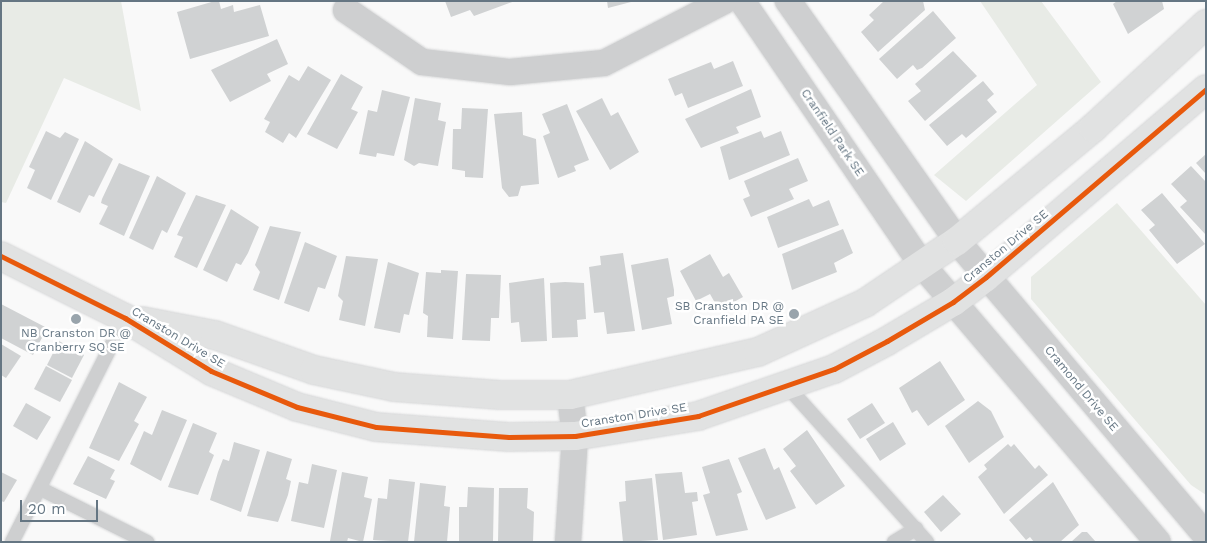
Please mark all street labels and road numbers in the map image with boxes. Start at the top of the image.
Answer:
street label: Cranfield Park SE [797,86,867,180]
street label: Cranston Drive SE [961,207,1051,287]
street label: Cranston Drive SE [129,304,227,372]
street label: Cramond Drive SE [1041,343,1121,435]
street label: Cranston Drive SE [580,401,688,431]

